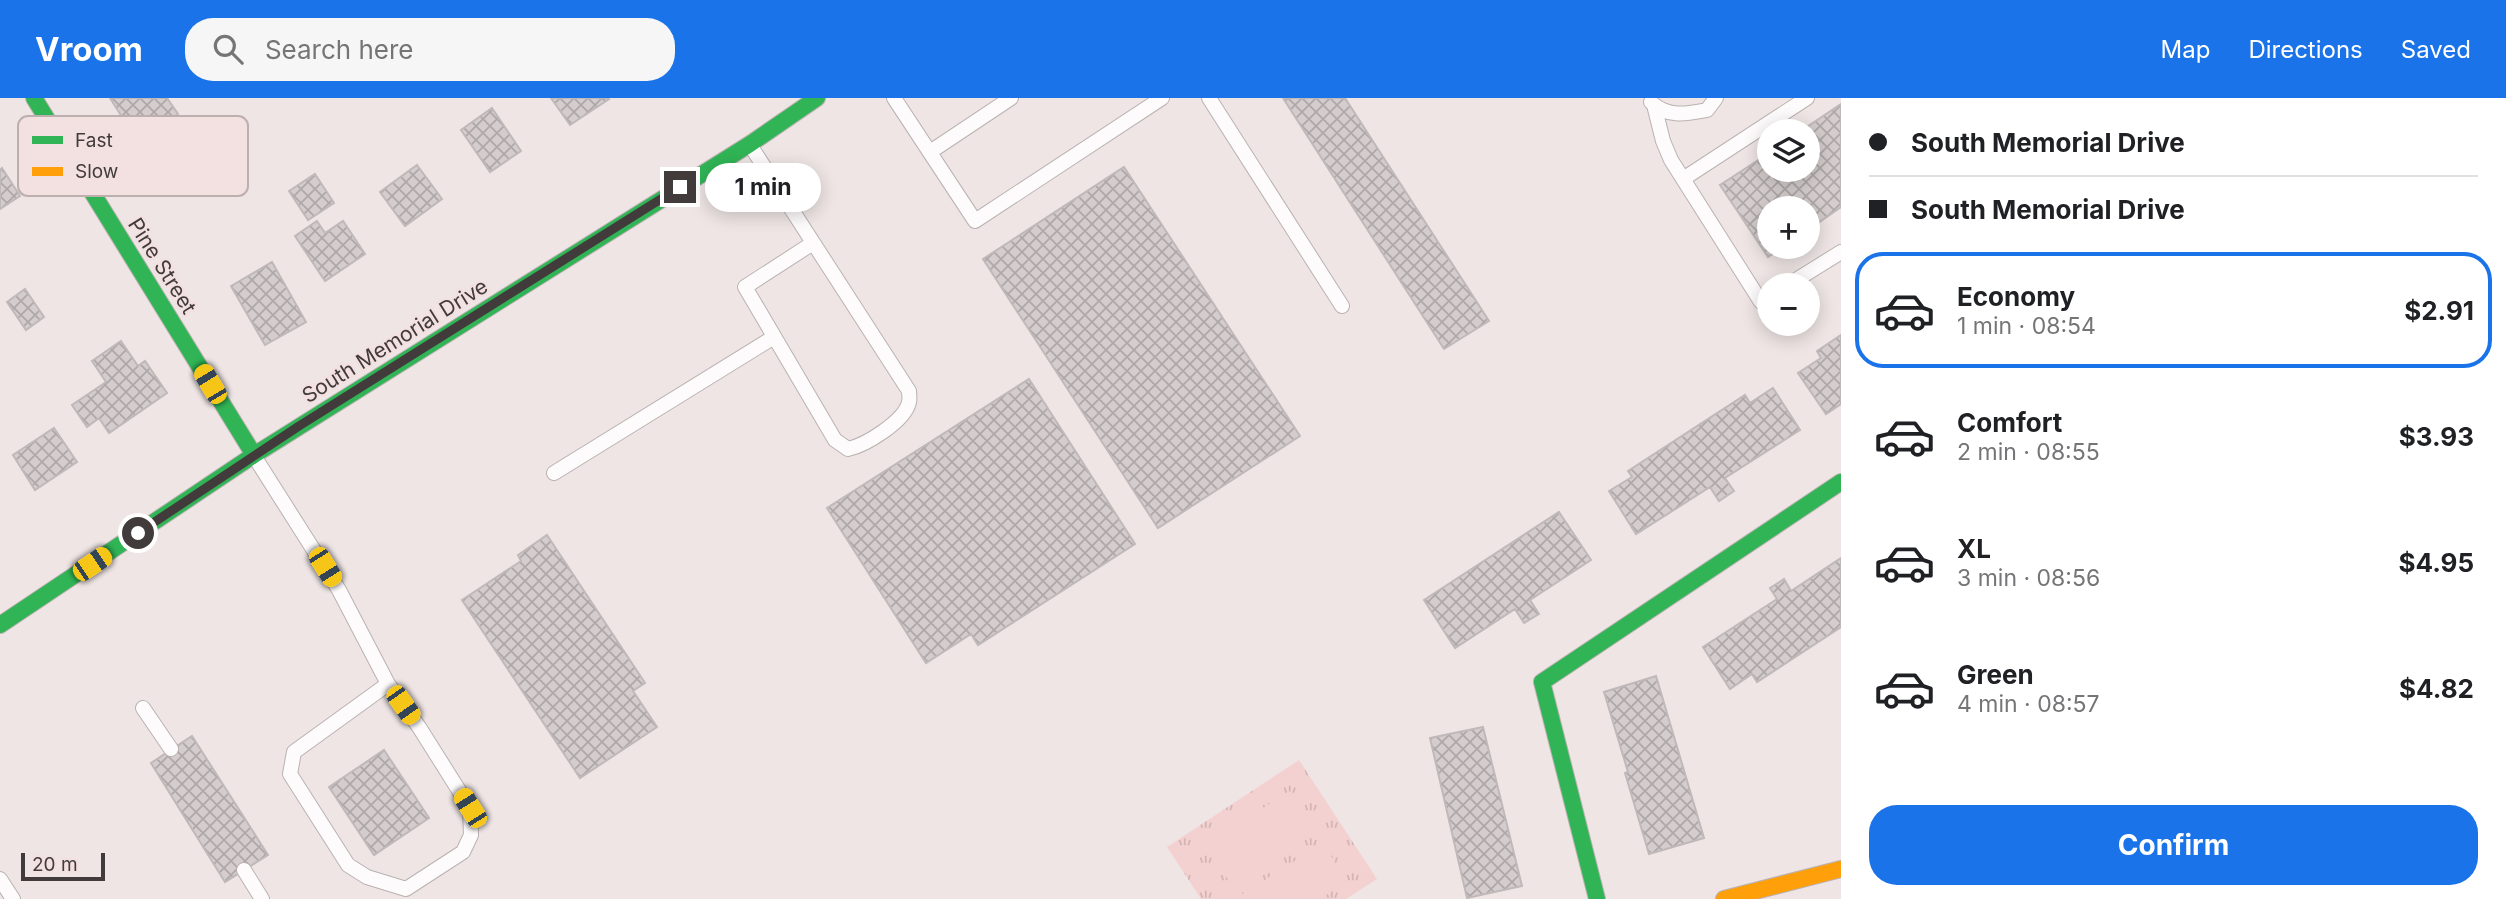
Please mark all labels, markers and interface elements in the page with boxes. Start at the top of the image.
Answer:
search box [185,18,675,81]
text: Vroom [35,29,143,69]
icon: search [209,30,247,68]
text: Search here [265,34,414,65]
text: Map [2161,35,2210,64]
text: Directions [2248,35,2363,64]
text: Saved [2401,35,2471,64]
legend [18,116,248,196]
map controls [1757,119,1820,336]
button: layers [1757,119,1820,182]
text: South Memorial Drive [1911,127,2185,158]
text: Fast [75,129,113,152]
text: Slow [75,160,118,183]
callout: 1 min [704,162,820,212]
route end [664,171,696,203]
text: 1 min [735,173,791,201]
text: South Memorial Drive [1911,194,2185,225]
button: + [1757,196,1820,259]
street label: Pine Street [123,213,202,318]
street label: South Memorial Drive [297,273,492,408]
button: − [1757,273,1820,336]
icon: car [1873,279,1936,342]
text: Economy [1957,281,2075,312]
text: $2.91 [2404,295,2474,326]
text: 1 min · 08:54 [1957,312,2096,340]
car [191,361,230,407]
icon: car [1873,405,1936,468]
text: Comfort [1957,407,2062,438]
text: $3.93 [2399,421,2474,452]
text: 2 min · 08:55 [1957,438,2100,466]
route start [122,517,154,549]
icon: car [1873,531,1936,594]
text: XL [1957,533,1991,564]
car [69,544,116,584]
car [305,544,346,590]
text: $4.95 [2398,547,2474,578]
text: 3 min · 08:56 [1957,564,2100,592]
icon: car [1873,657,1936,720]
text: Green [1957,659,2034,690]
text: $4.82 [2399,673,2474,704]
car [383,682,424,728]
text: 4 min · 08:57 [1957,690,2100,718]
car [450,785,491,831]
button: Confirm [1869,805,2478,885]
scale bar [21,850,105,882]
text: 20 m [32,853,78,876]

